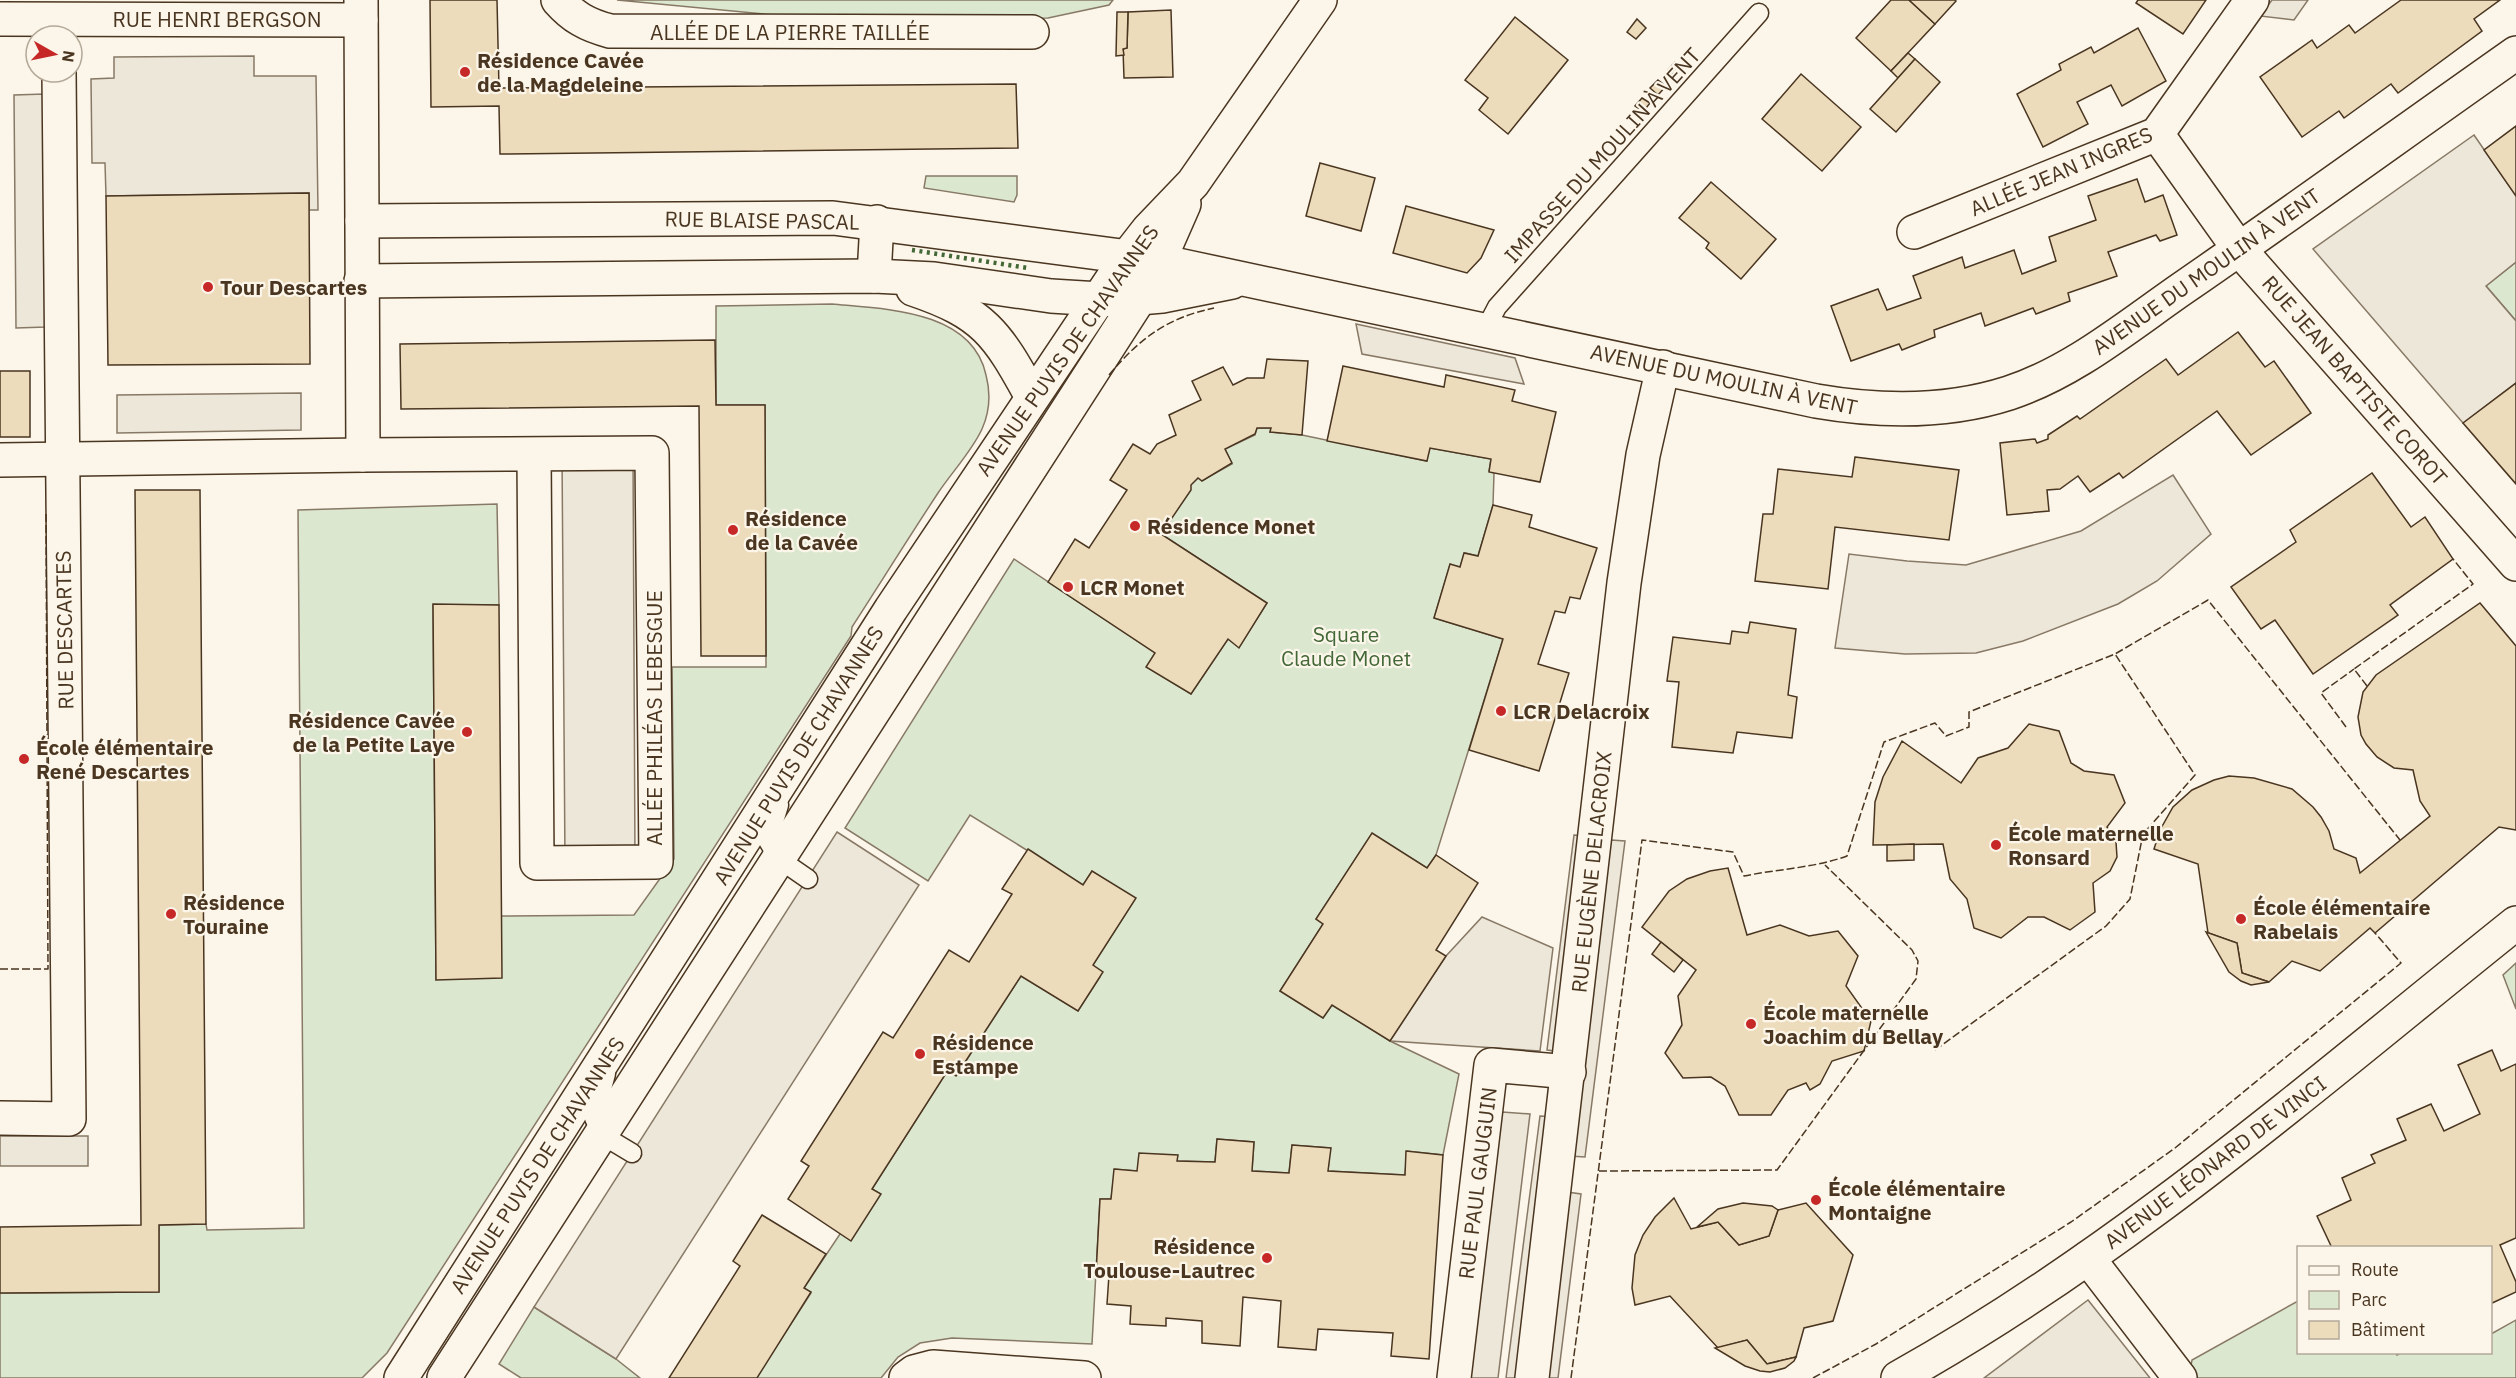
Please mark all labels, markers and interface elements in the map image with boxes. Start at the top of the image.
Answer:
street label: RUE HENRI BERGSON [112,5,322,33]
street label: ALLÉE DE LA PIERRE TAILLÉE [650,18,930,46]
north arrow [24,24,84,84]
street label: IMPASSE DU MOULIN À VENT [1498,41,1706,269]
place label: Résidence Cavée de la Magdeleine [477,46,644,98]
text: N [58,49,80,64]
marker: Résidence Cavée de la Magdeleine [458,65,472,79]
street label: ALLÉE JEAN INGRES [1965,120,2157,222]
street label: AVENUE DU MOULIN À VENT [2086,181,2326,361]
street label: RUE BLAISE PASCAL [664,204,860,236]
street label: AVENUE PUVIS DE CHAVANNES [969,219,1165,481]
street label: RUE JEAN BAPTISTE COROT [2256,269,2454,491]
place label: Tour Descartes [220,273,367,301]
marker: Tour Descartes [201,280,215,294]
street label: AVENUE DU MOULIN À VENT [1588,337,1860,421]
place label: Résidence de la Cavée [745,504,858,556]
place label: Résidence Monet [1147,512,1315,540]
marker: Résidence Monet [1128,519,1142,533]
marker: Résidence de la Cavée [726,523,740,537]
street label: RUE DESCARTES [49,550,79,710]
place label: LCR Monet [1080,573,1184,601]
marker: LCR Monet [1061,580,1075,594]
street label: ALLÉE PHILÉAS LEBESGUE [640,590,668,846]
street label: AVENUE PUVIS DE CHAVANNES [706,620,890,890]
park label: Square Claude Monet [1281,620,1411,672]
place label: LCR Delacroix [1513,697,1650,725]
marker: LCR Delacroix [1494,704,1508,718]
place label: Résidence Cavée de la Petite Laye [288,706,455,758]
marker: Résidence Cavée de la Petite Laye [460,725,474,739]
place label: École élémentaire René Descartes [36,733,214,785]
street label: RUE EUGÈNE DELACROIX [1564,750,1618,994]
marker: École élémentaire René Descartes [17,752,31,766]
place label: École maternelle Ronsard [2008,819,2174,871]
marker: École maternelle Ronsard [1989,838,2003,852]
place label: Résidence Touraine [183,888,285,940]
place label: École élémentaire Rabelais [2253,893,2431,945]
marker: Résidence Touraine [164,907,178,921]
marker: École élémentaire Rabelais [2234,912,2248,926]
place label: École maternelle Joachim du Bellay [1763,998,1944,1050]
marker: École maternelle Joachim du Bellay [1744,1017,1758,1031]
place label: Résidence Estampe [932,1028,1034,1080]
street label: AVENUE PUVIS DE CHAVANNES [443,1031,631,1299]
marker: Résidence Estampe [913,1047,927,1061]
street label: AVENUE LÉONARD DE VINCI [2098,1069,2332,1255]
street label: RUE PAUL GAUGUIN [1451,1085,1503,1281]
place label: École élémentaire Montaigne [1828,1174,2006,1226]
marker: École élémentaire Montaigne [1809,1193,1823,1207]
place label: Résidence Toulouse-Lautrec [1083,1232,1255,1284]
legend [2297,1246,2492,1354]
marker: Résidence Toulouse-Lautrec [1260,1251,1274,1265]
text: Route [2351,1258,2399,1281]
text: Parc [2351,1288,2387,1311]
text: Bâtiment [2351,1318,2425,1341]

